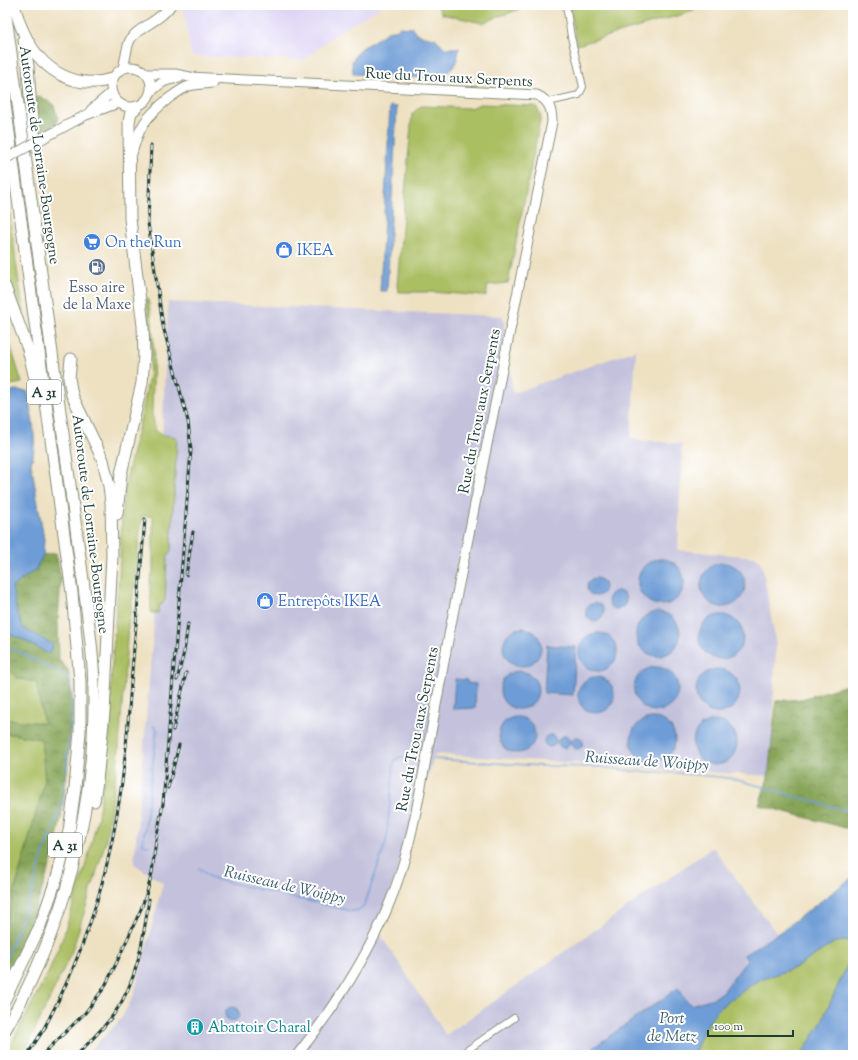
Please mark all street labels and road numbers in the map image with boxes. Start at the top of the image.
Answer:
street label: Autoroute de Lorraine-Bourgogne [13,44,64,266]
street label: Rue du Trou aux Serpents [365,64,533,93]
street label: Rue du Trou aux Serpents [454,327,507,496]
road number: A 31 [27,380,61,404]
street label: Autoroute de Lorraine-Bourgogne [66,413,113,635]
street label: Rue du Trou aux Serpents [392,645,445,814]
road number: A 31 [48,833,82,857]

